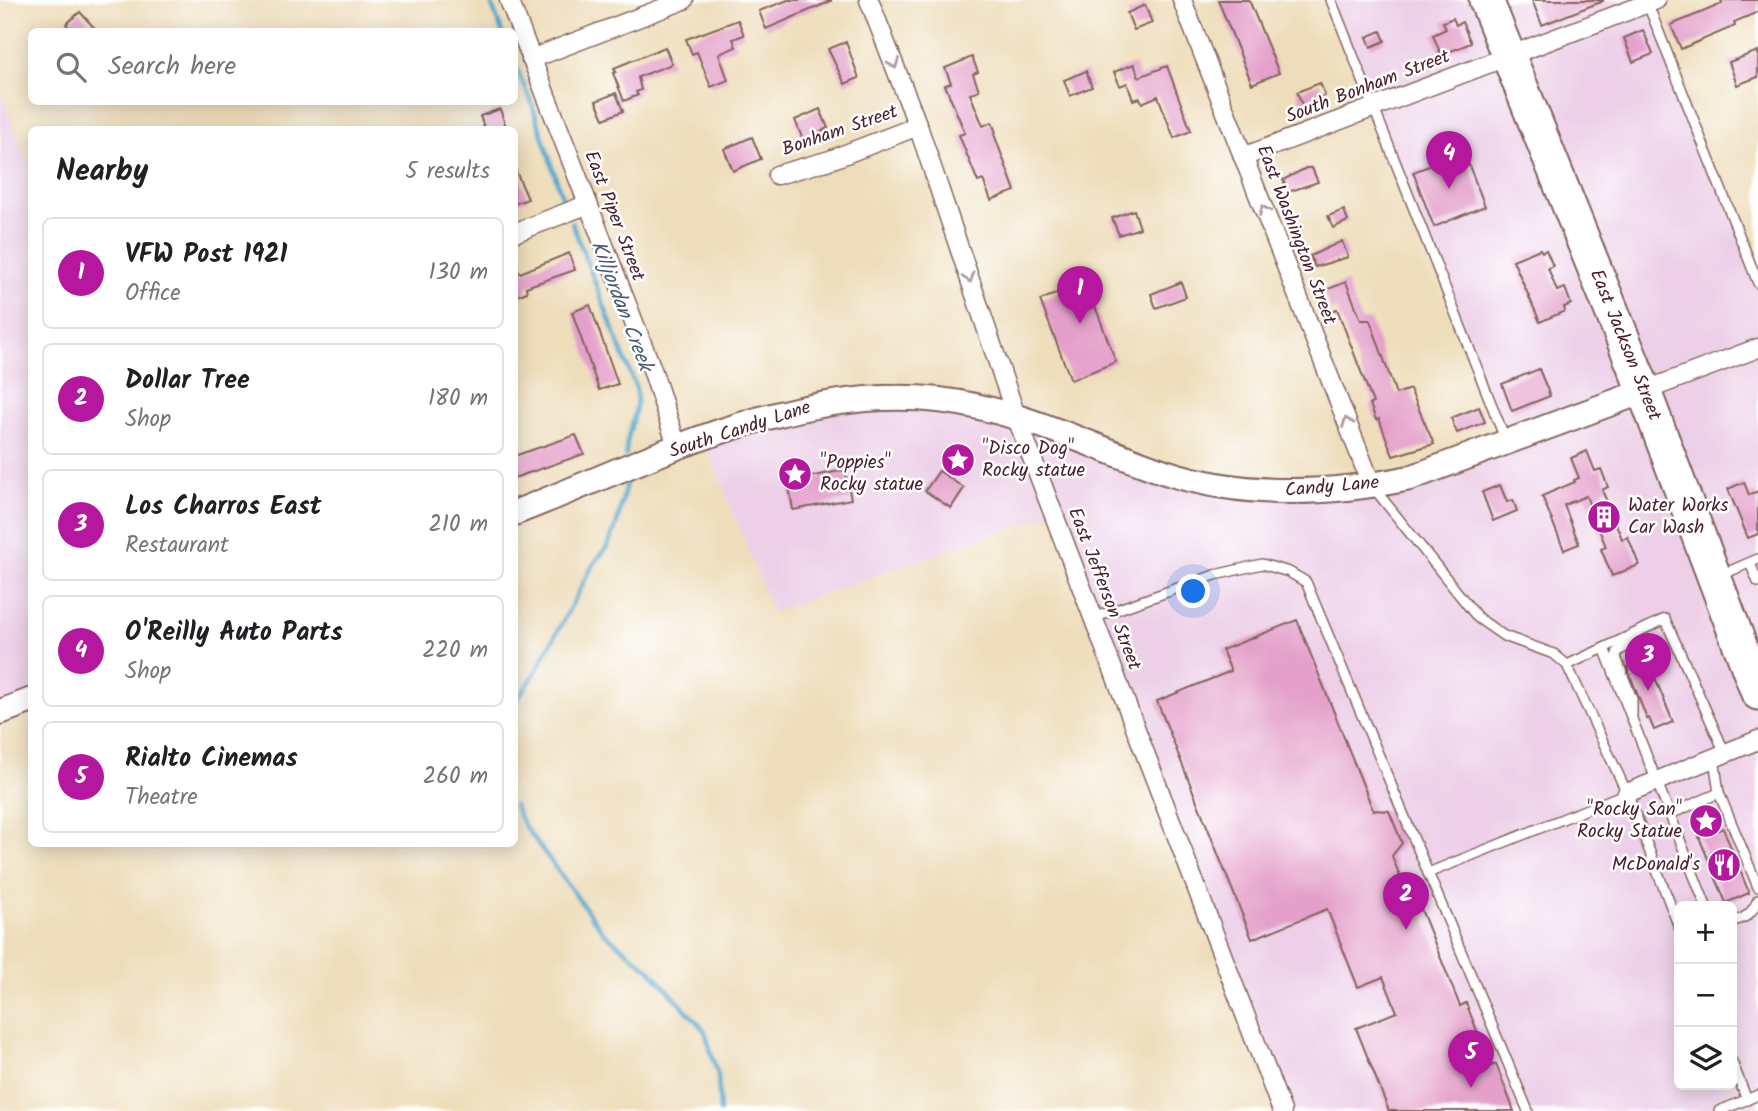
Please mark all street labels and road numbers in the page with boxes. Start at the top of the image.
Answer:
street label: South Bonham Street [1281,42,1455,132]
street label: Bonham Street [778,97,903,165]
street label: East Washington Street [1248,141,1344,330]
street label: East Piper Street [575,146,653,286]
street label: East Jackson Street [1581,265,1669,426]
street label: South Candy Lane [665,393,815,467]
street label: Candy Lane [1284,468,1381,506]
street label: East Jefferson Street [1059,503,1149,675]

